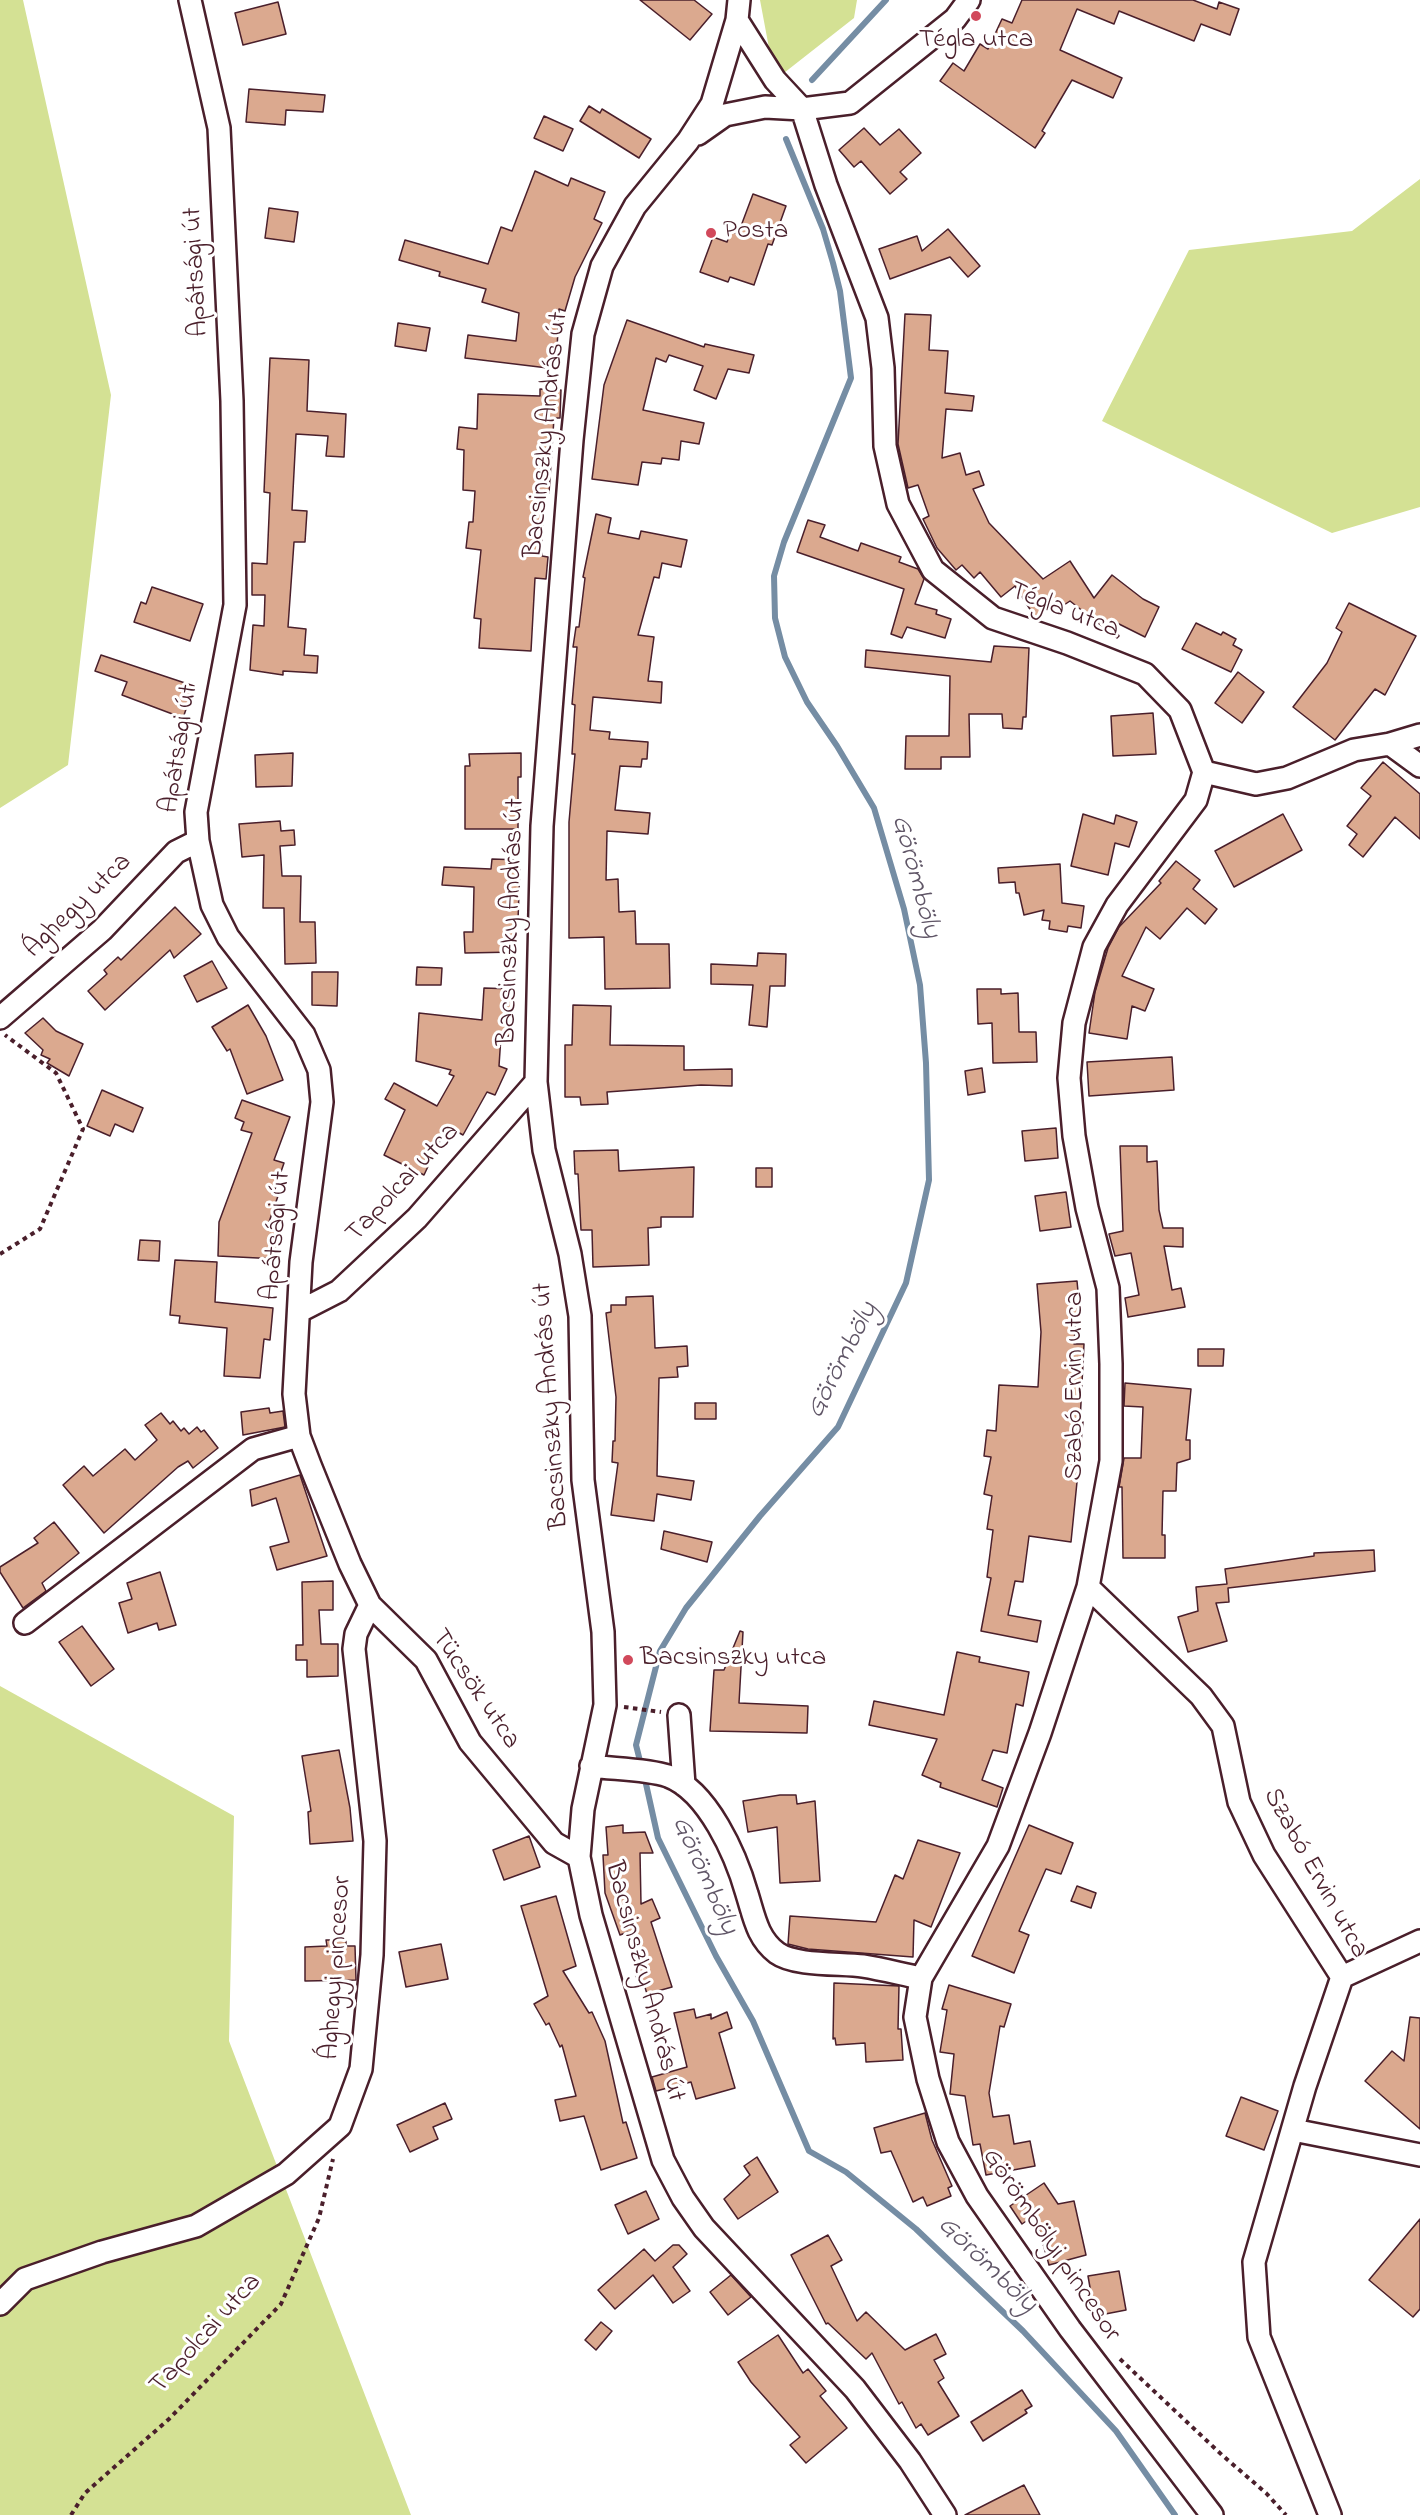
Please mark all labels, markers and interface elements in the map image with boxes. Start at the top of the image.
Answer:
marker: Tégla utca [969,9,983,23]
place label: Tégla utca [919,26,1033,58]
street label: Apátsági út [178,206,218,338]
place label: Posta [723,217,788,249]
marker: Posta [704,226,718,240]
street label: Bacsinszky András út [519,310,577,560]
street label: Tégla utca [1005,576,1123,648]
street label: Apátsági út [155,682,207,816]
street label: Bacsinszky András út [492,798,534,1046]
water label: Görömböly [881,812,947,942]
street label: Ághegy utca [18,848,140,966]
street label: Tapolcai utca [340,1117,468,1251]
street label: Apátsági út [256,1170,300,1302]
street label: Bacsinszky András út [528,1281,578,1531]
street label: Szabó Ervin utca [1061,1291,1093,1481]
water label: Görömböly [800,1297,888,1425]
street label: Tücsök utca [422,1624,526,1756]
place label: Bacsinszky utca [640,1644,826,1676]
marker: Bacsinszky utca [621,1653,635,1667]
street label: Szabó Ervin utca [1254,1783,1374,1965]
water label: Görömböly [662,1812,744,1940]
street label: Bacsinszky András út [595,1858,691,2106]
street label: Ághegyi pincesor [315,1875,361,2061]
street label: Görömbölyi pincesor [973,2143,1127,2349]
water label: Görömböly [929,2210,1043,2322]
street label: Tapolcai utca [144,2268,270,2402]

